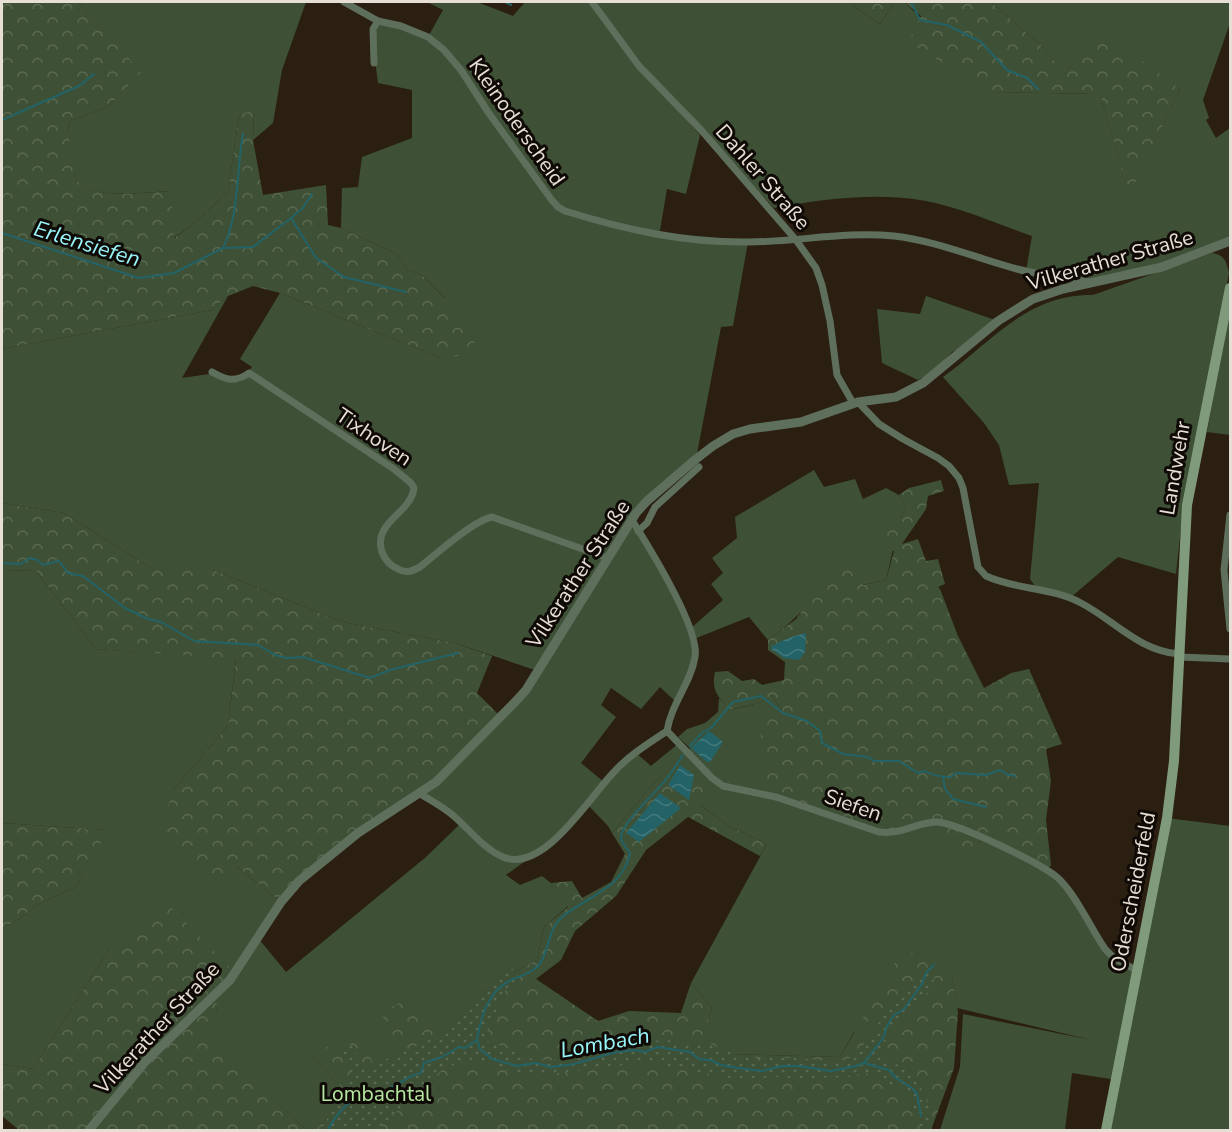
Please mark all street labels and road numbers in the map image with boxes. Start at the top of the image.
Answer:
street label: Kleinoderscheid [463,53,571,191]
street label: Dahler Straße [709,118,817,236]
street label: Vilkerather Straße [1023,223,1196,297]
street label: Tixhoven [331,401,417,473]
street label: Landwehr [1153,418,1197,517]
street label: Vilkerather Straße [519,494,637,654]
street label: Siefen [821,782,885,828]
street label: Oderscheiderfeld [1104,810,1162,974]
street label: Vilkerather Straße [88,956,226,1101]

